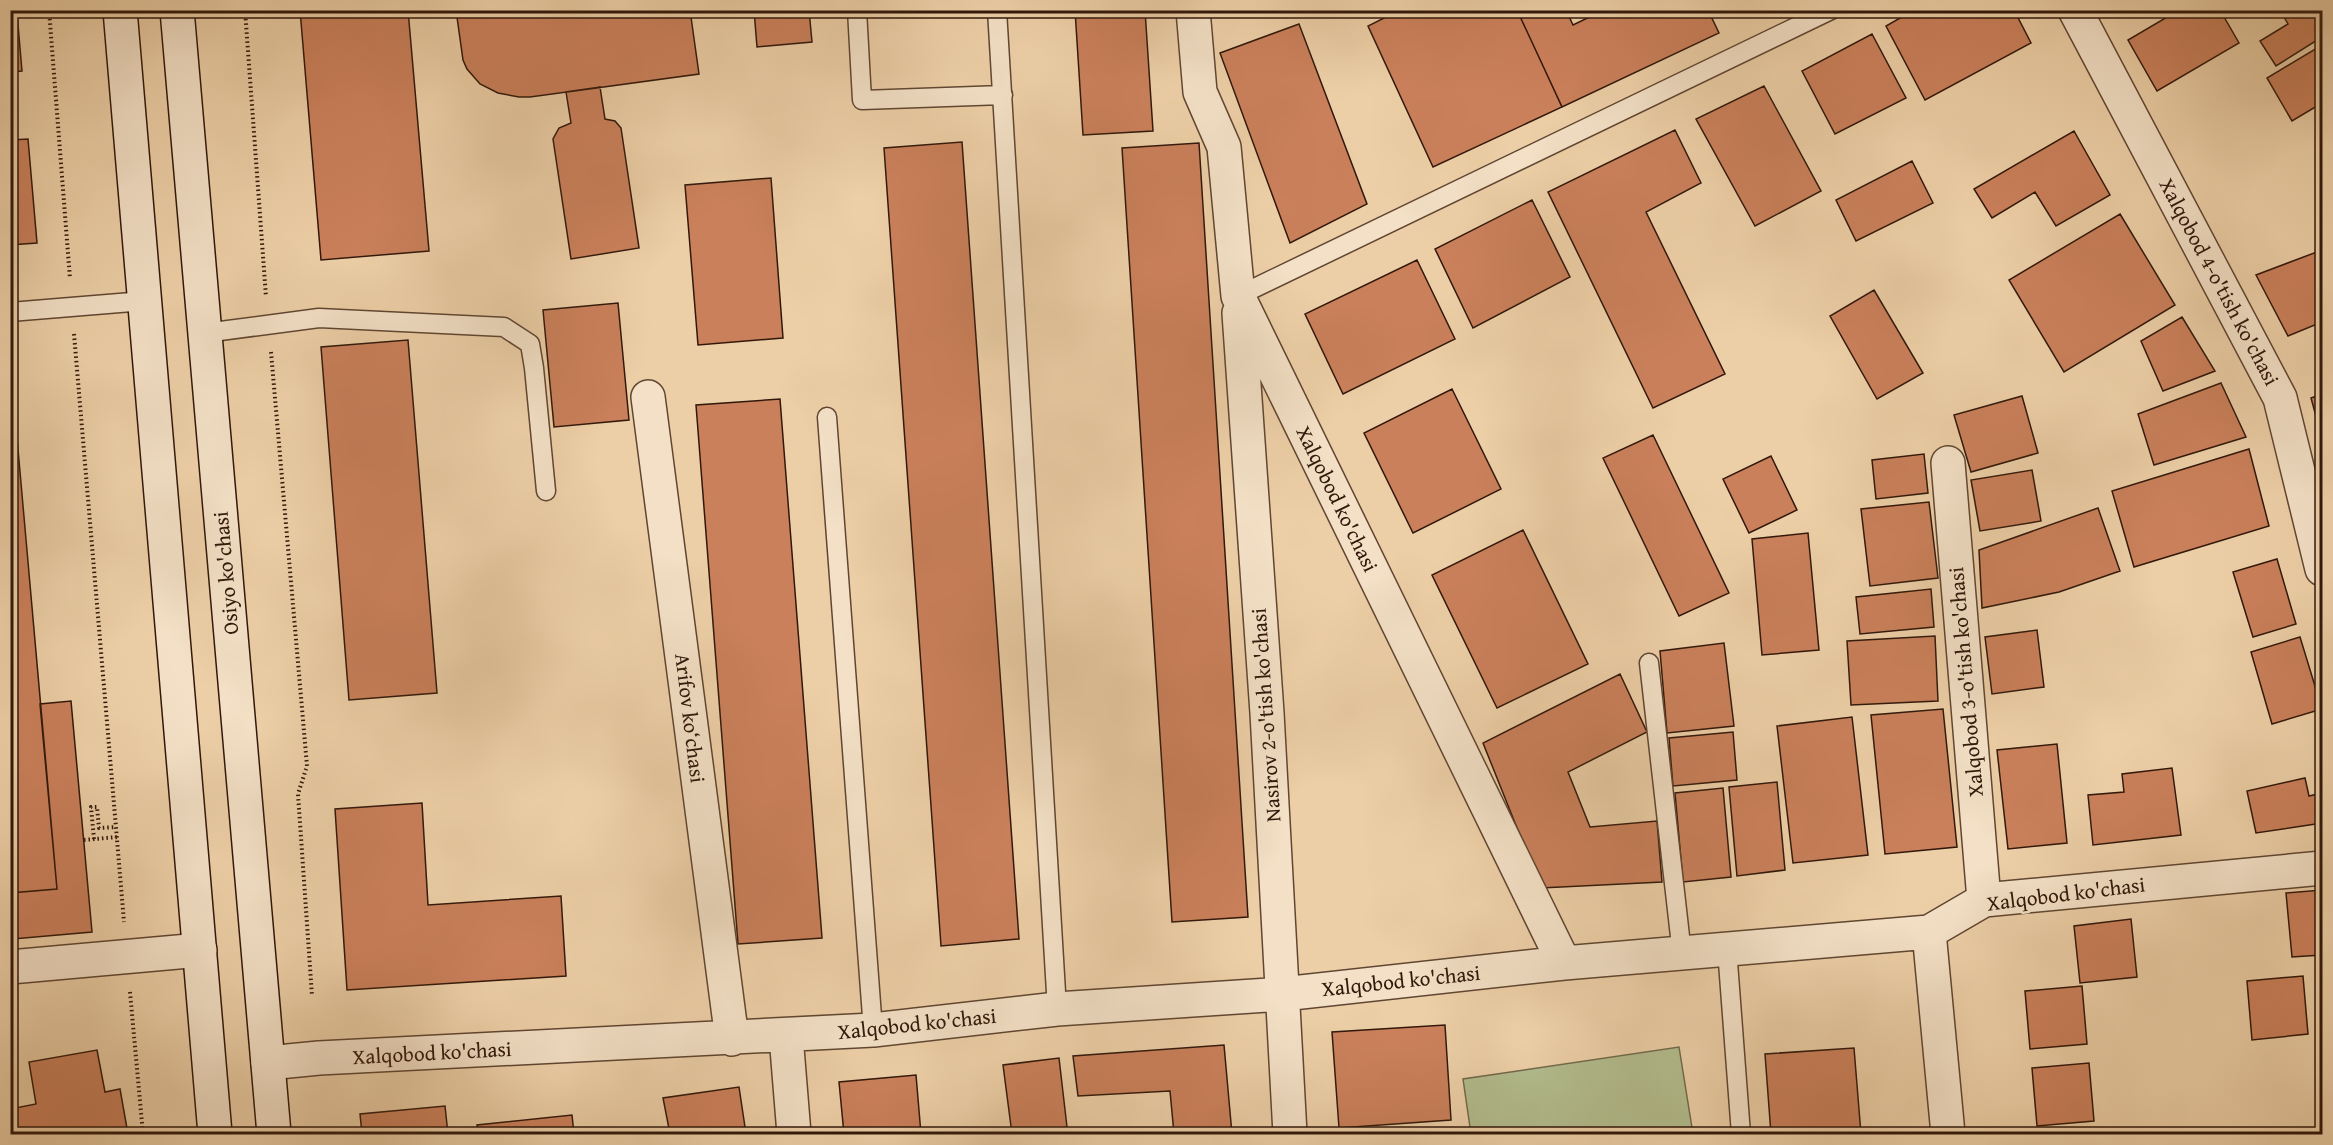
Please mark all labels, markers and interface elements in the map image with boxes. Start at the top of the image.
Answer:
street label: Xalqobod 4-o'tish ko'chasi [2152,173,2287,391]
street label: Xalqobod ko'chasi [1289,420,1386,577]
street label: Osiyo ko'chasi [205,510,246,636]
street label: Xalqobod 3-o'tish ko'chasi [1940,566,1991,798]
street label: Nasirov 2-o'tish ko'chasi [1243,607,1288,823]
street label: Arifov ko‘chasi [667,651,714,785]
street label: Xalqobod ko'chasi [1985,868,2147,919]
street label: Xalqobod ko'chasi [1320,957,1482,1004]
street label: Xalqobod ko'chasi [836,1000,998,1047]
street label: Xalqobod ko'chasi [352,1033,512,1072]

